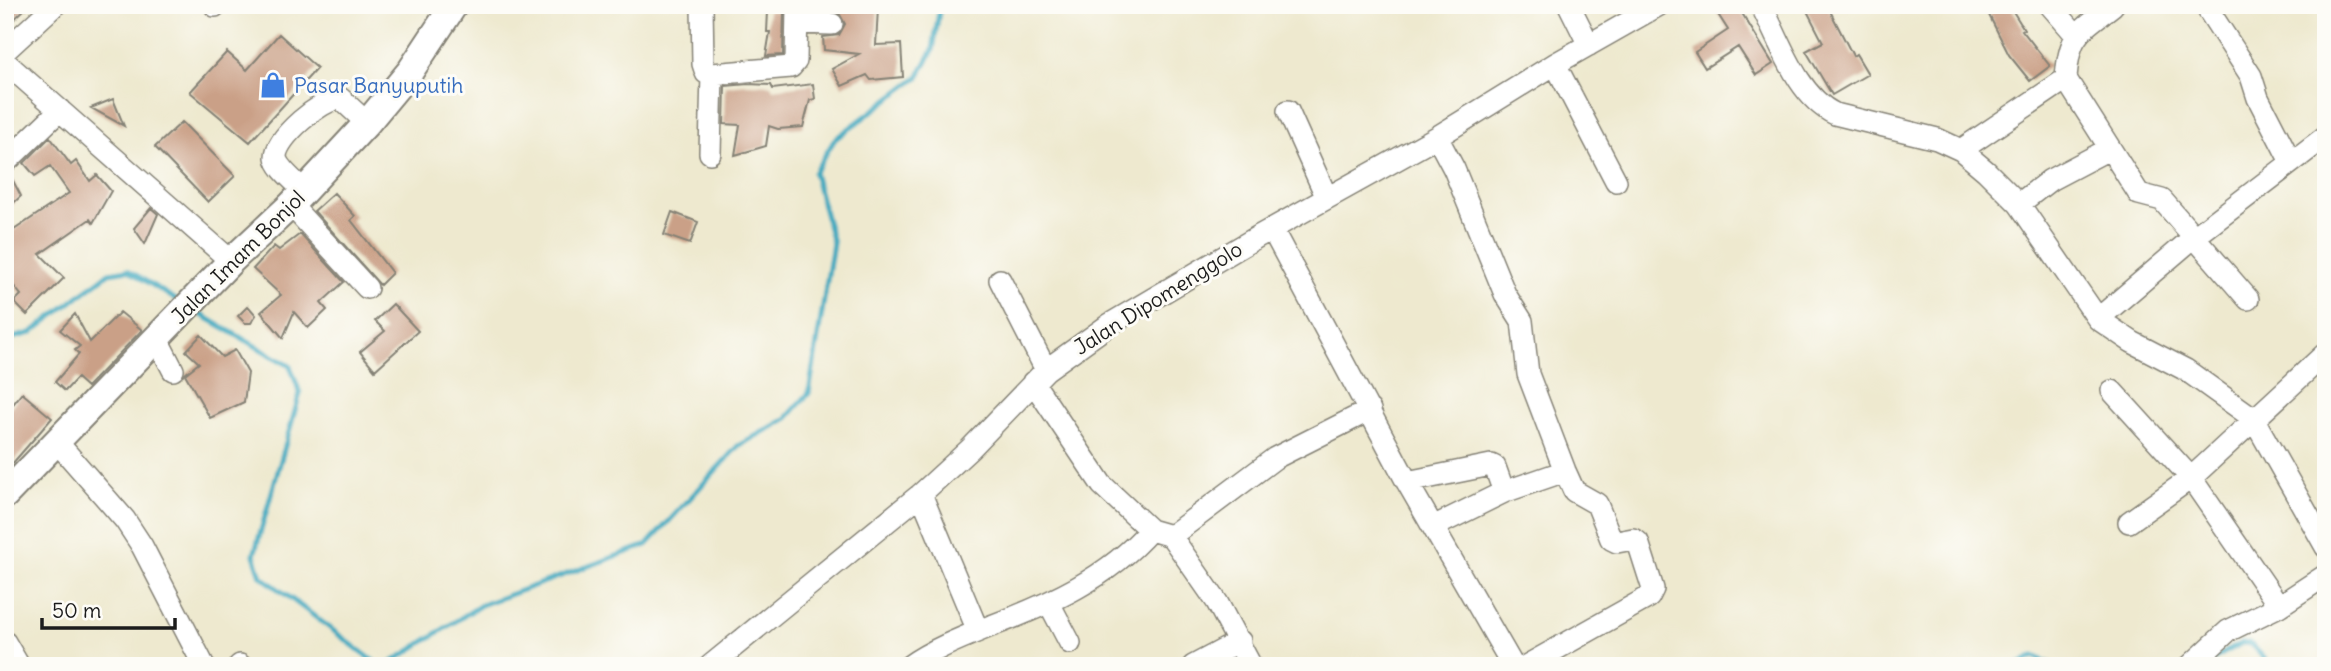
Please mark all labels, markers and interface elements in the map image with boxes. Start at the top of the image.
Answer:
shop icon: Pasar Banyuputih [258,70,288,100]
place label: Pasar Banyuputih [294,72,463,99]
street label: Jalan Imam Bonjol [165,184,311,330]
street label: Jalan Dipomenggolo [1069,235,1247,361]
scale bar [42,587,175,631]
text: 50 m [52,597,101,624]

